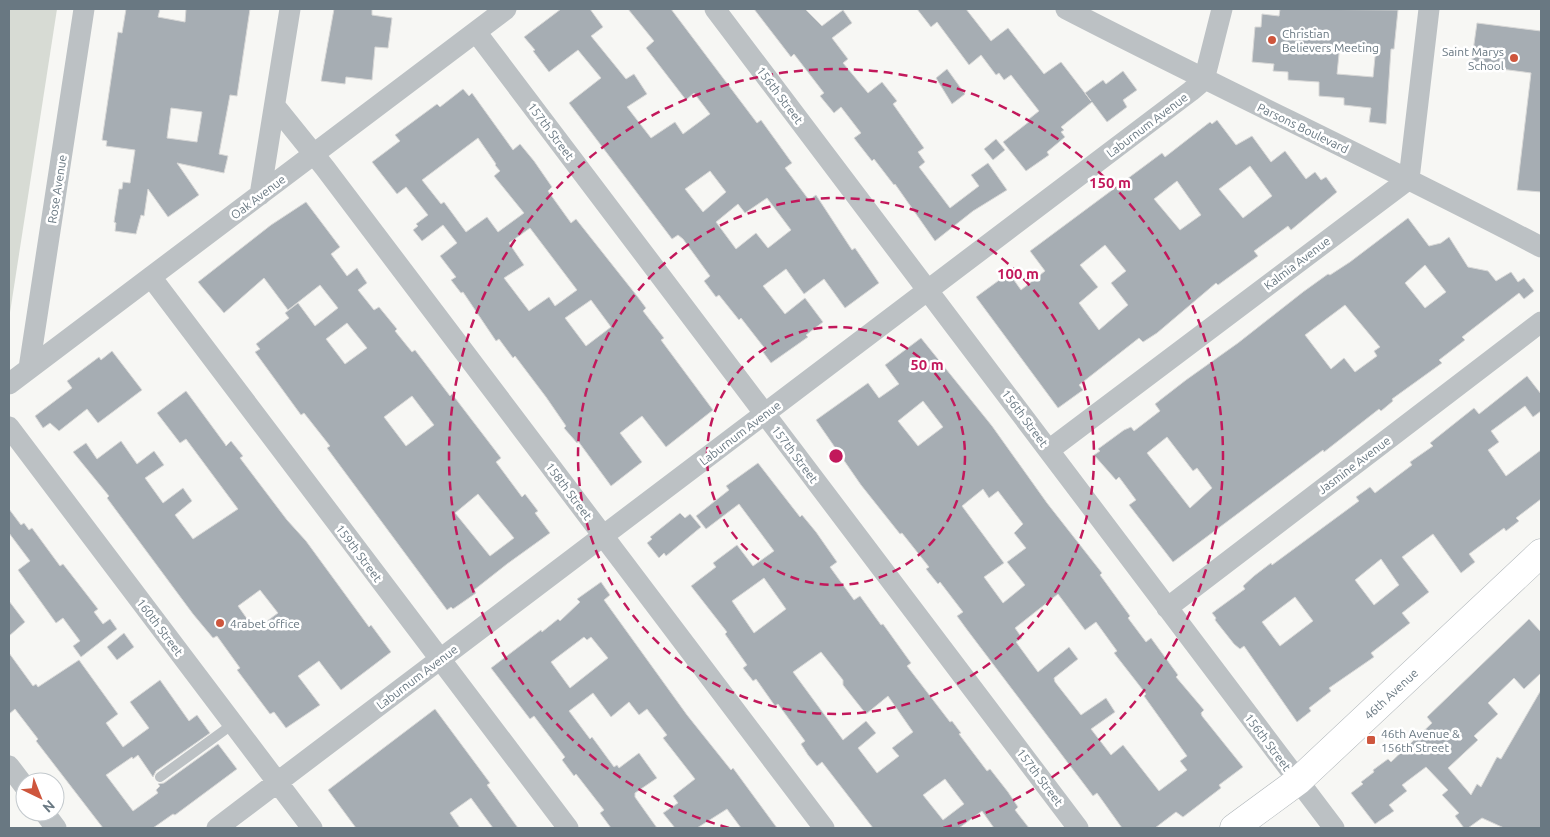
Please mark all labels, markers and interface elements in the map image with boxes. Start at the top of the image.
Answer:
place label: Christian Believers Meeting [1282,27,1379,54]
marker: Christian Believers Meeting [1266,34,1278,46]
place label: Saint Marys School [1442,45,1504,72]
marker: Saint Marys School [1508,52,1520,64]
street label: 156th Street [754,64,806,126]
street label: Laburnum Avenue [1104,90,1190,160]
street label: 157th Street [525,100,577,162]
street label: Parsons Boulevard [1255,100,1351,156]
street label: Rose Avenue [45,154,69,224]
street label: Oak Avenue [228,172,288,222]
text: 150 m [1089,174,1131,191]
street label: Kalmia Avenue [1261,234,1333,292]
text: 100 m [997,265,1039,282]
text: 50 m [910,356,944,373]
street label: 156th Street [999,387,1051,449]
street label: Laburnum Avenue [697,398,783,468]
street label: 157th Street [769,423,821,485]
street label: Jasmine Avenue [1315,434,1393,496]
centre of rings [827,447,845,465]
street label: 158th Street [543,460,595,522]
street label: 159th Street [333,522,385,584]
street label: 160th Street [134,596,186,658]
marker: 4rabet office [214,617,226,629]
place label: 4rabet office [230,617,300,630]
street label: Laburnum Avenue [374,642,460,712]
street label: 46th Avenue [1362,666,1420,722]
street label: 156th Street [1242,711,1294,773]
place label: 46th Avenue & 156th Street [1381,727,1460,754]
marker: 46th Avenue & 156th Street [1365,734,1377,746]
street label: 157th Street [1014,746,1066,808]
north arrow [15,772,65,822]
text: N [40,797,58,816]

